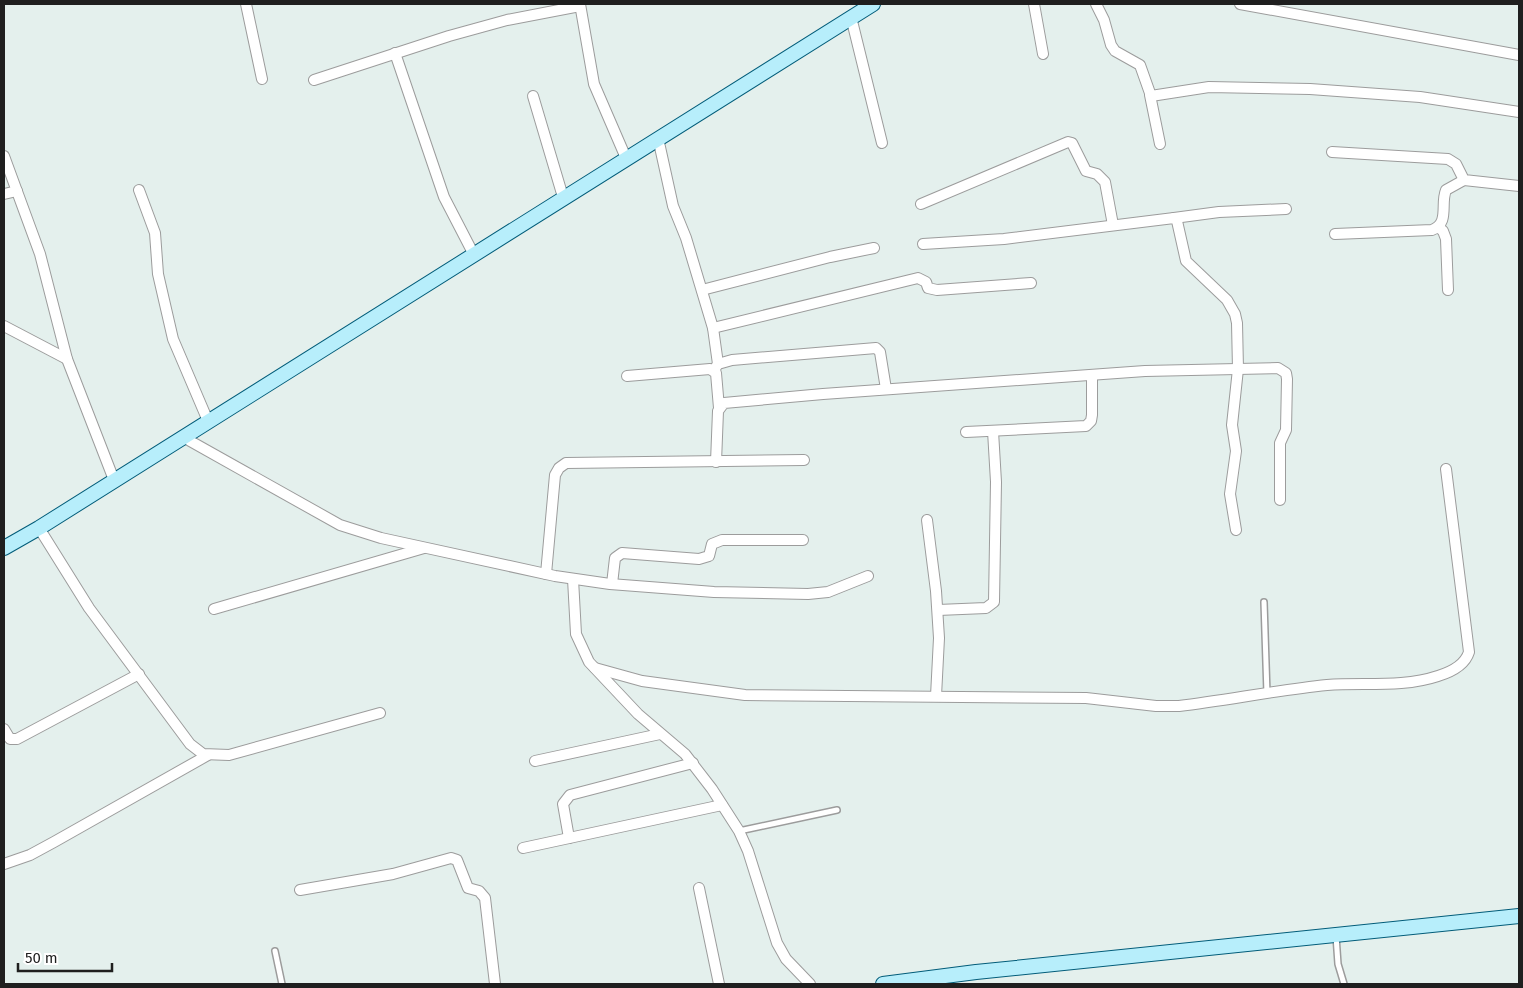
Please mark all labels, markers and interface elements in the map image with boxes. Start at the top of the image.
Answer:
scale bar [18,940,111,972]
text: 50 m [25,949,58,967]

